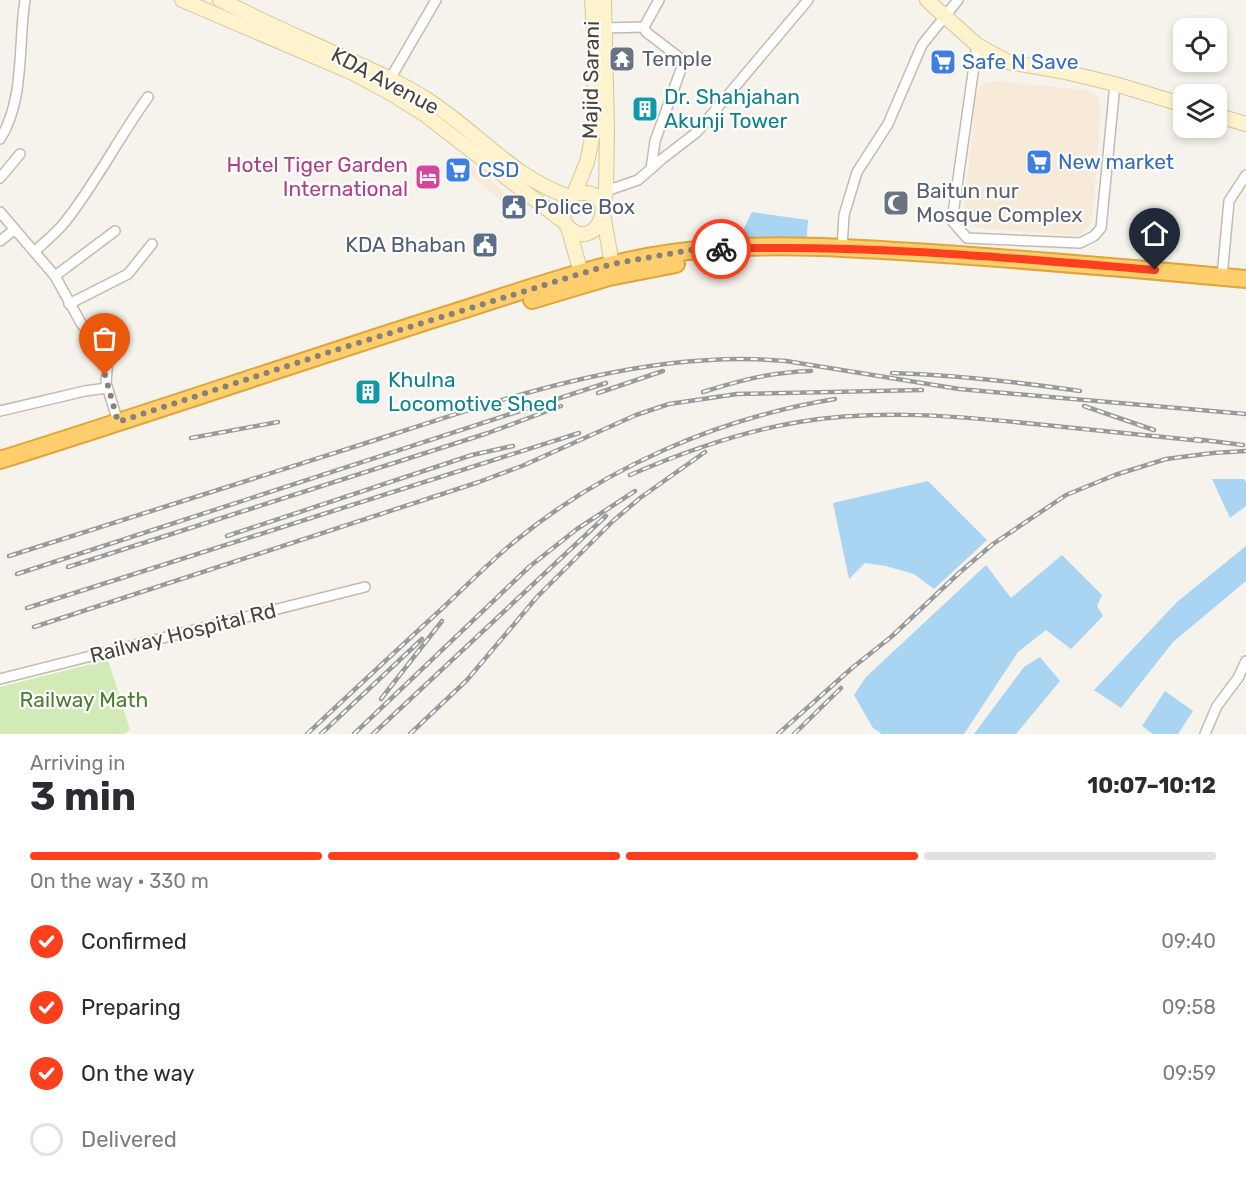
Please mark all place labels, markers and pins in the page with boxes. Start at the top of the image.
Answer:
temple icon: Temple [607,44,637,74]
place label: Temple [642,46,712,71]
supermarket icon: Safe N Save [928,47,958,77]
place label: Safe N Save [962,49,1079,74]
place label: Dr. Shahjahan Akunji Tower [664,84,800,133]
building icon: Dr. Shahjahan Akunji Tower [630,94,660,124]
supermarket icon: New market [1024,147,1054,177]
place label: New market [1058,149,1174,174]
place label: Hotel Tiger Garden International [227,152,408,201]
supermarket icon: CSD [443,155,473,185]
place label: CSD [478,157,520,182]
hotel icon: Hotel Tiger Garden International [413,162,443,192]
place label: Baitun nur Mosque Complex [916,178,1083,227]
mosque icon: Baitun nur Mosque Complex [881,188,911,218]
public building icon: Police Box [499,192,529,222]
place label: Police Box [534,194,635,219]
pin [1129,208,1180,270]
public building icon: KDA Bhaban [470,230,500,260]
place label: KDA Bhaban [345,232,466,257]
pin [79,313,130,375]
place label: Khulna Locomotive Shed [388,367,557,416]
building icon: Khulna Locomotive Shed [353,377,383,407]

